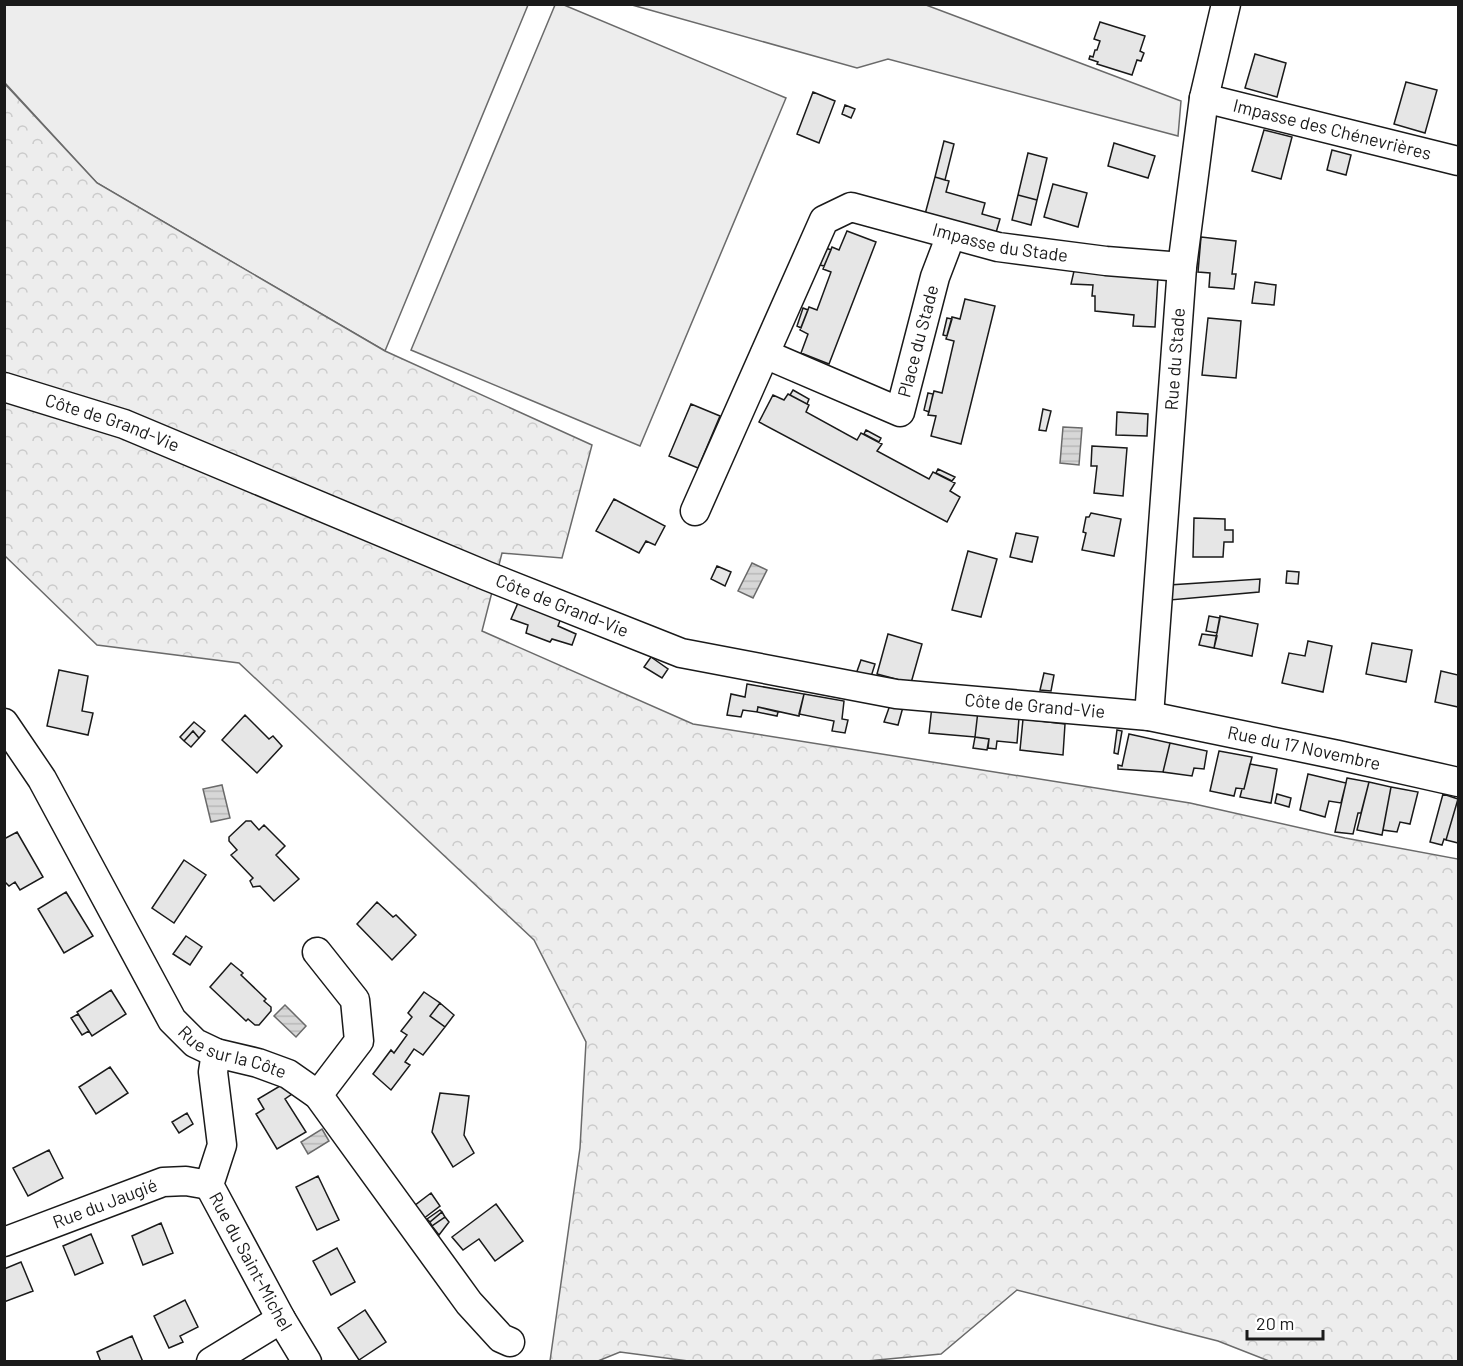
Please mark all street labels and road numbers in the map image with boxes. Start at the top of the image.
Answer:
street label: Impasse des Chénevrières [1231,94,1434,164]
street label: Impasse du Stade [930,218,1069,266]
street label: Place du Stade [892,282,942,400]
street label: Rue du Stade [1160,307,1189,411]
street label: Côte de Grand-Vie [43,388,183,456]
street label: Côte de Grand-Vie [493,569,632,641]
street label: Côte de Grand-Vie [964,688,1106,722]
street label: Rue du 17 Novembre [1226,721,1383,774]
street label: Rue sur la Côte [174,1020,290,1083]
street label: Rue du Jaugié [49,1173,160,1233]
street label: Rue du Saint-Michel [205,1188,298,1335]

